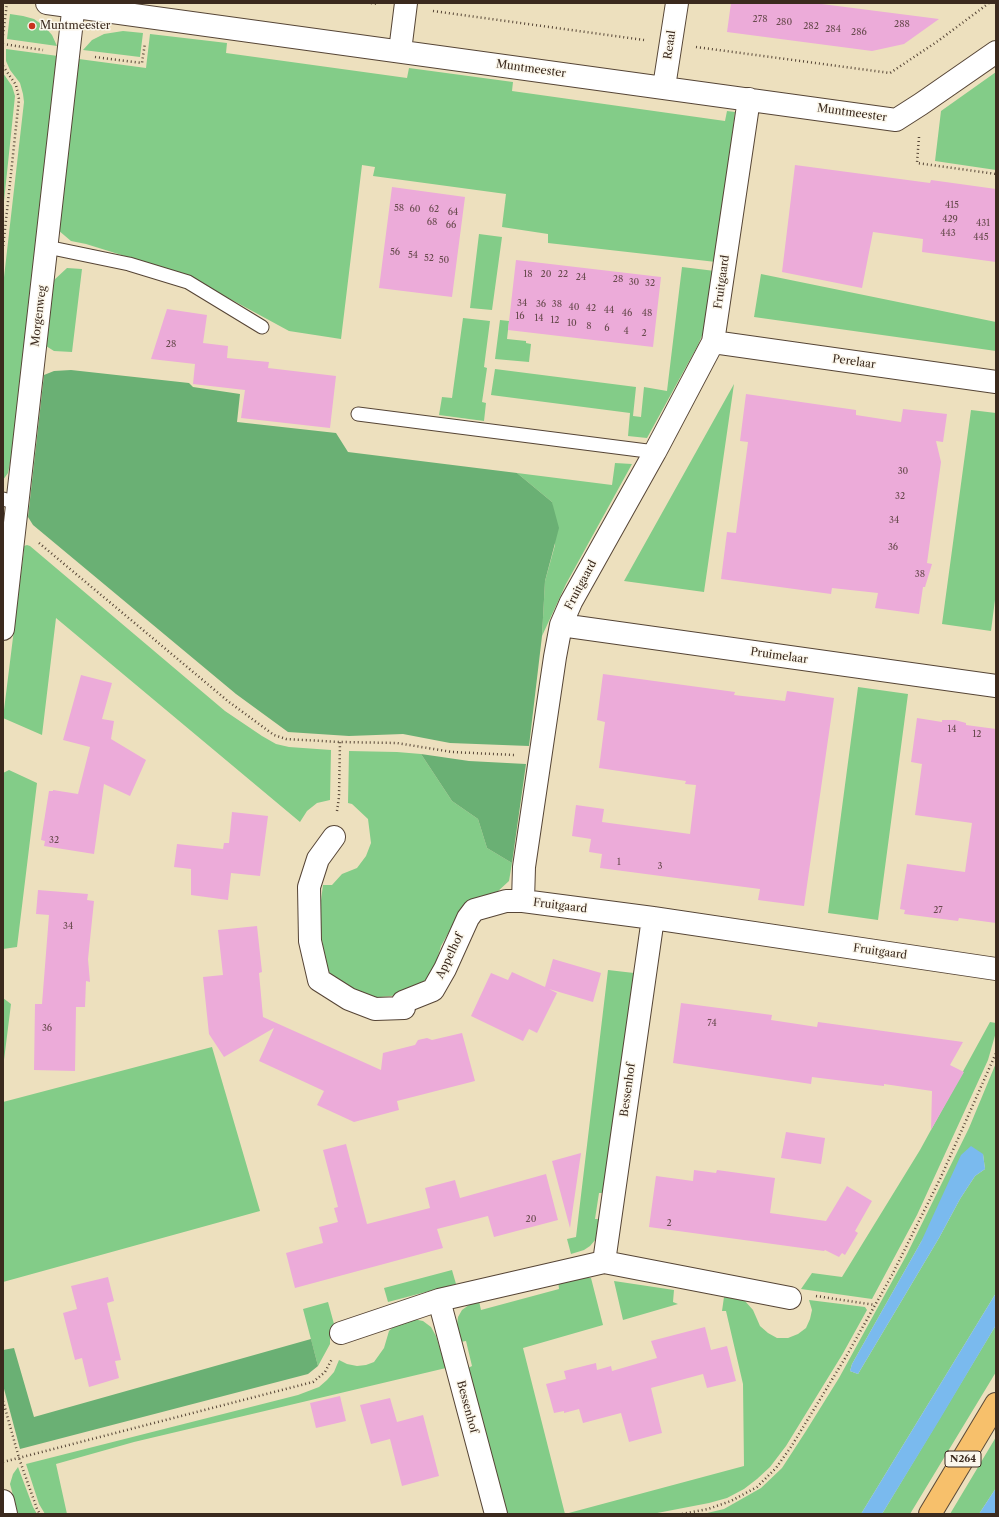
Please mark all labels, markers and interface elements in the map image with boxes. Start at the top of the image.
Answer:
house number: 278 [753,14,767,24]
house number: 280 [776,17,792,27]
place label: Muntmeester [40,19,110,33]
house number: 288 [894,19,910,29]
marker: Muntmeester [27,21,37,31]
house number: 282 [803,21,819,31]
house number: 284 [825,24,841,34]
house number: 286 [851,27,867,37]
street label: Reaal [661,30,679,60]
street label: Muntmeester [495,58,567,80]
street label: Muntmeester [816,102,888,124]
house number: 415 [945,200,959,210]
house number: 58 [394,203,404,213]
house number: 60 [410,204,420,214]
house number: 62 [429,204,439,214]
house number: 64 [448,207,458,217]
house number: 429 [942,214,958,224]
house number: 68 [427,217,437,227]
house number: 431 [976,218,990,228]
house number: 66 [446,220,456,230]
house number: 443 [940,228,956,238]
house number: 445 [973,232,989,242]
house number: 56 [390,247,400,257]
house number: 54 [408,250,418,260]
house number: 52 [424,253,434,263]
street label: Fruitgaard [712,254,732,310]
house number: 50 [439,255,449,265]
house number: 18 [523,269,533,279]
house number: 20 [541,269,551,279]
house number: 22 [558,269,568,279]
house number: 24 [576,272,586,282]
house number: 28 [613,274,623,284]
house number: 30 [629,277,639,287]
house number: 32 [645,278,655,288]
street label: Morgenweg [29,285,49,347]
house number: 34 [517,298,527,308]
house number: 36 [536,299,546,309]
house number: 38 [552,299,562,309]
house number: 40 [569,302,579,312]
house number: 42 [586,303,596,313]
house number: 44 [604,305,614,315]
house number: 46 [622,308,632,318]
house number: 48 [642,308,652,318]
house number: 16 [515,311,525,321]
house number: 14 [535,313,543,323]
house number: 12 [551,315,559,325]
house number: 10 [567,318,577,328]
house number: 8 [586,321,592,331]
house number: 6 [604,323,610,333]
house number: 4 [623,326,629,336]
house number: 2 [641,328,647,338]
house number: 28 [166,339,176,349]
street label: Perelaar [832,352,876,372]
house number: 30 [898,466,908,476]
house number: 32 [895,491,905,501]
house number: 34 [889,515,899,525]
house number: 36 [888,542,898,552]
street label: Fruitgaard [562,558,600,612]
house number: 38 [915,569,925,579]
street label: Pruimelaar [749,645,809,667]
house number: 14 [948,724,956,734]
house number: 12 [973,729,981,739]
house number: 32 [49,835,59,845]
house number: 1 [617,857,621,867]
house number: 3 [658,861,662,871]
street label: Fruitgaard [532,896,588,916]
house number: 27 [933,905,943,915]
house number: 34 [63,921,73,931]
street label: Appelhof [433,931,467,981]
street label: Fruitgaard [852,942,908,962]
house number: 74 [707,1018,717,1028]
house number: 36 [42,1023,52,1033]
street label: Bessenhof [618,1062,638,1118]
house number: 20 [526,1214,536,1224]
house number: 2 [666,1218,672,1228]
street label: Bessenhof [454,1379,480,1435]
road number: N264 [945,1451,981,1467]

